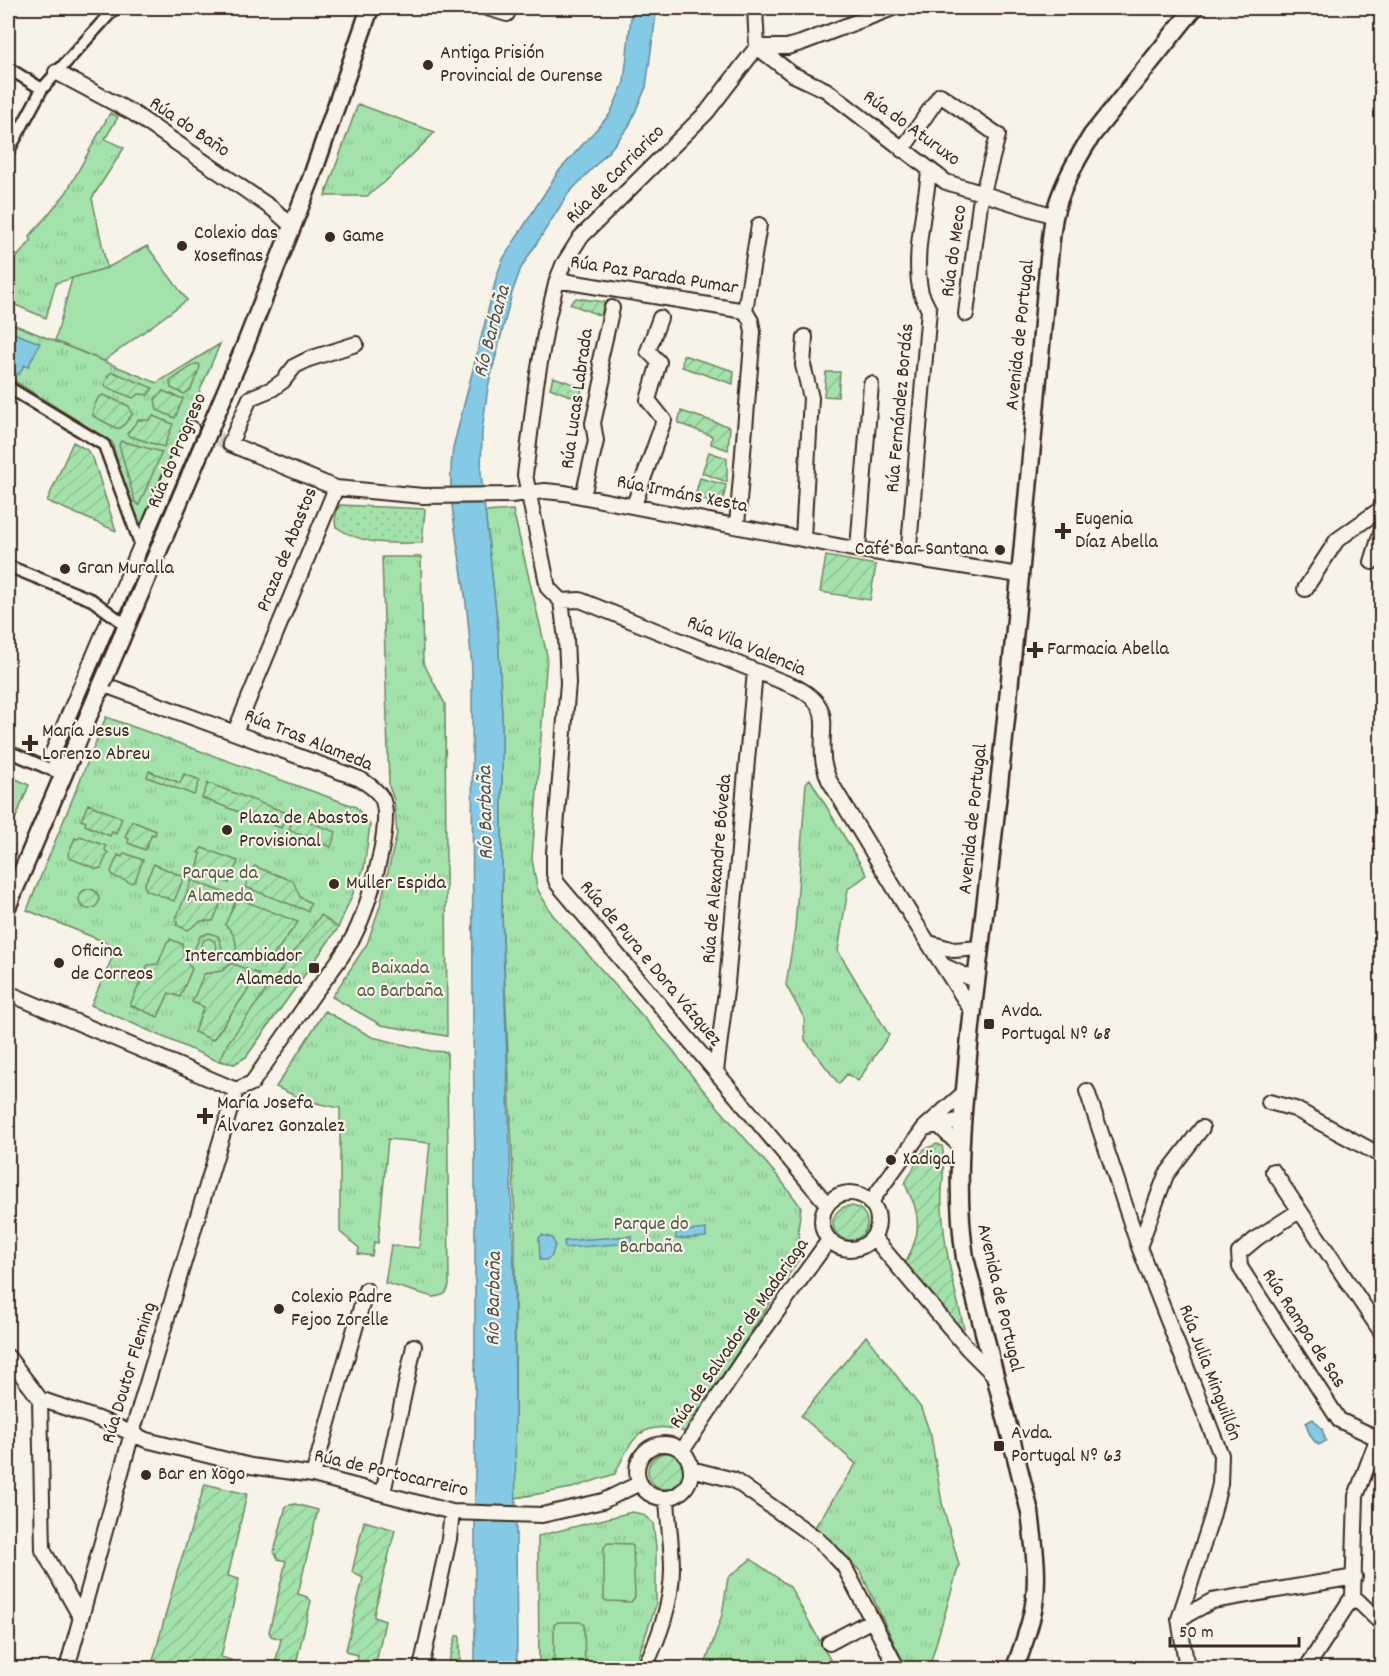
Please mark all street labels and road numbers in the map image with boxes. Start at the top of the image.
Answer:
street label: Rúa do Aturuxo [856,84,966,174]
street label: Rúa do Baño [143,91,235,165]
street label: Rúa de Carriarico [560,119,672,231]
street label: Rúa do Meco [935,203,975,299]
street label: Rúa Paz Parada Pumar [568,249,741,303]
street label: Avenida de Portugal [999,258,1043,412]
street label: Rúa Fernández Bordás [880,322,922,494]
street label: Rúa Lucas Labrada [554,326,602,471]
street label: Rúa do Progreso [141,389,215,513]
street label: Rúa Irmáns Xesta [614,469,751,522]
street label: Praza de Abastos [250,483,326,617]
street label: Rúa Vila Valencia [682,609,811,685]
street label: Rúa Tras Alameda [239,702,377,780]
street label: Avenida de Portugal [952,742,996,896]
street label: Rúa de Alexandre Bóveda [696,772,740,965]
street label: Rúa de Pura e Dora Vázquez [572,875,728,1053]
street label: Avenida de Portugal [968,1221,1030,1375]
street label: Rúa de Salvador de Madariaga [663,1232,817,1435]
street label: Rúa Rampa de Sas [1254,1264,1352,1394]
street label: Rúa Doutor Fleming [95,1299,165,1447]
street label: Rúa Julia Minguillón [1170,1301,1248,1445]
street label: Rúa de Portocarreiro [311,1443,471,1505]

